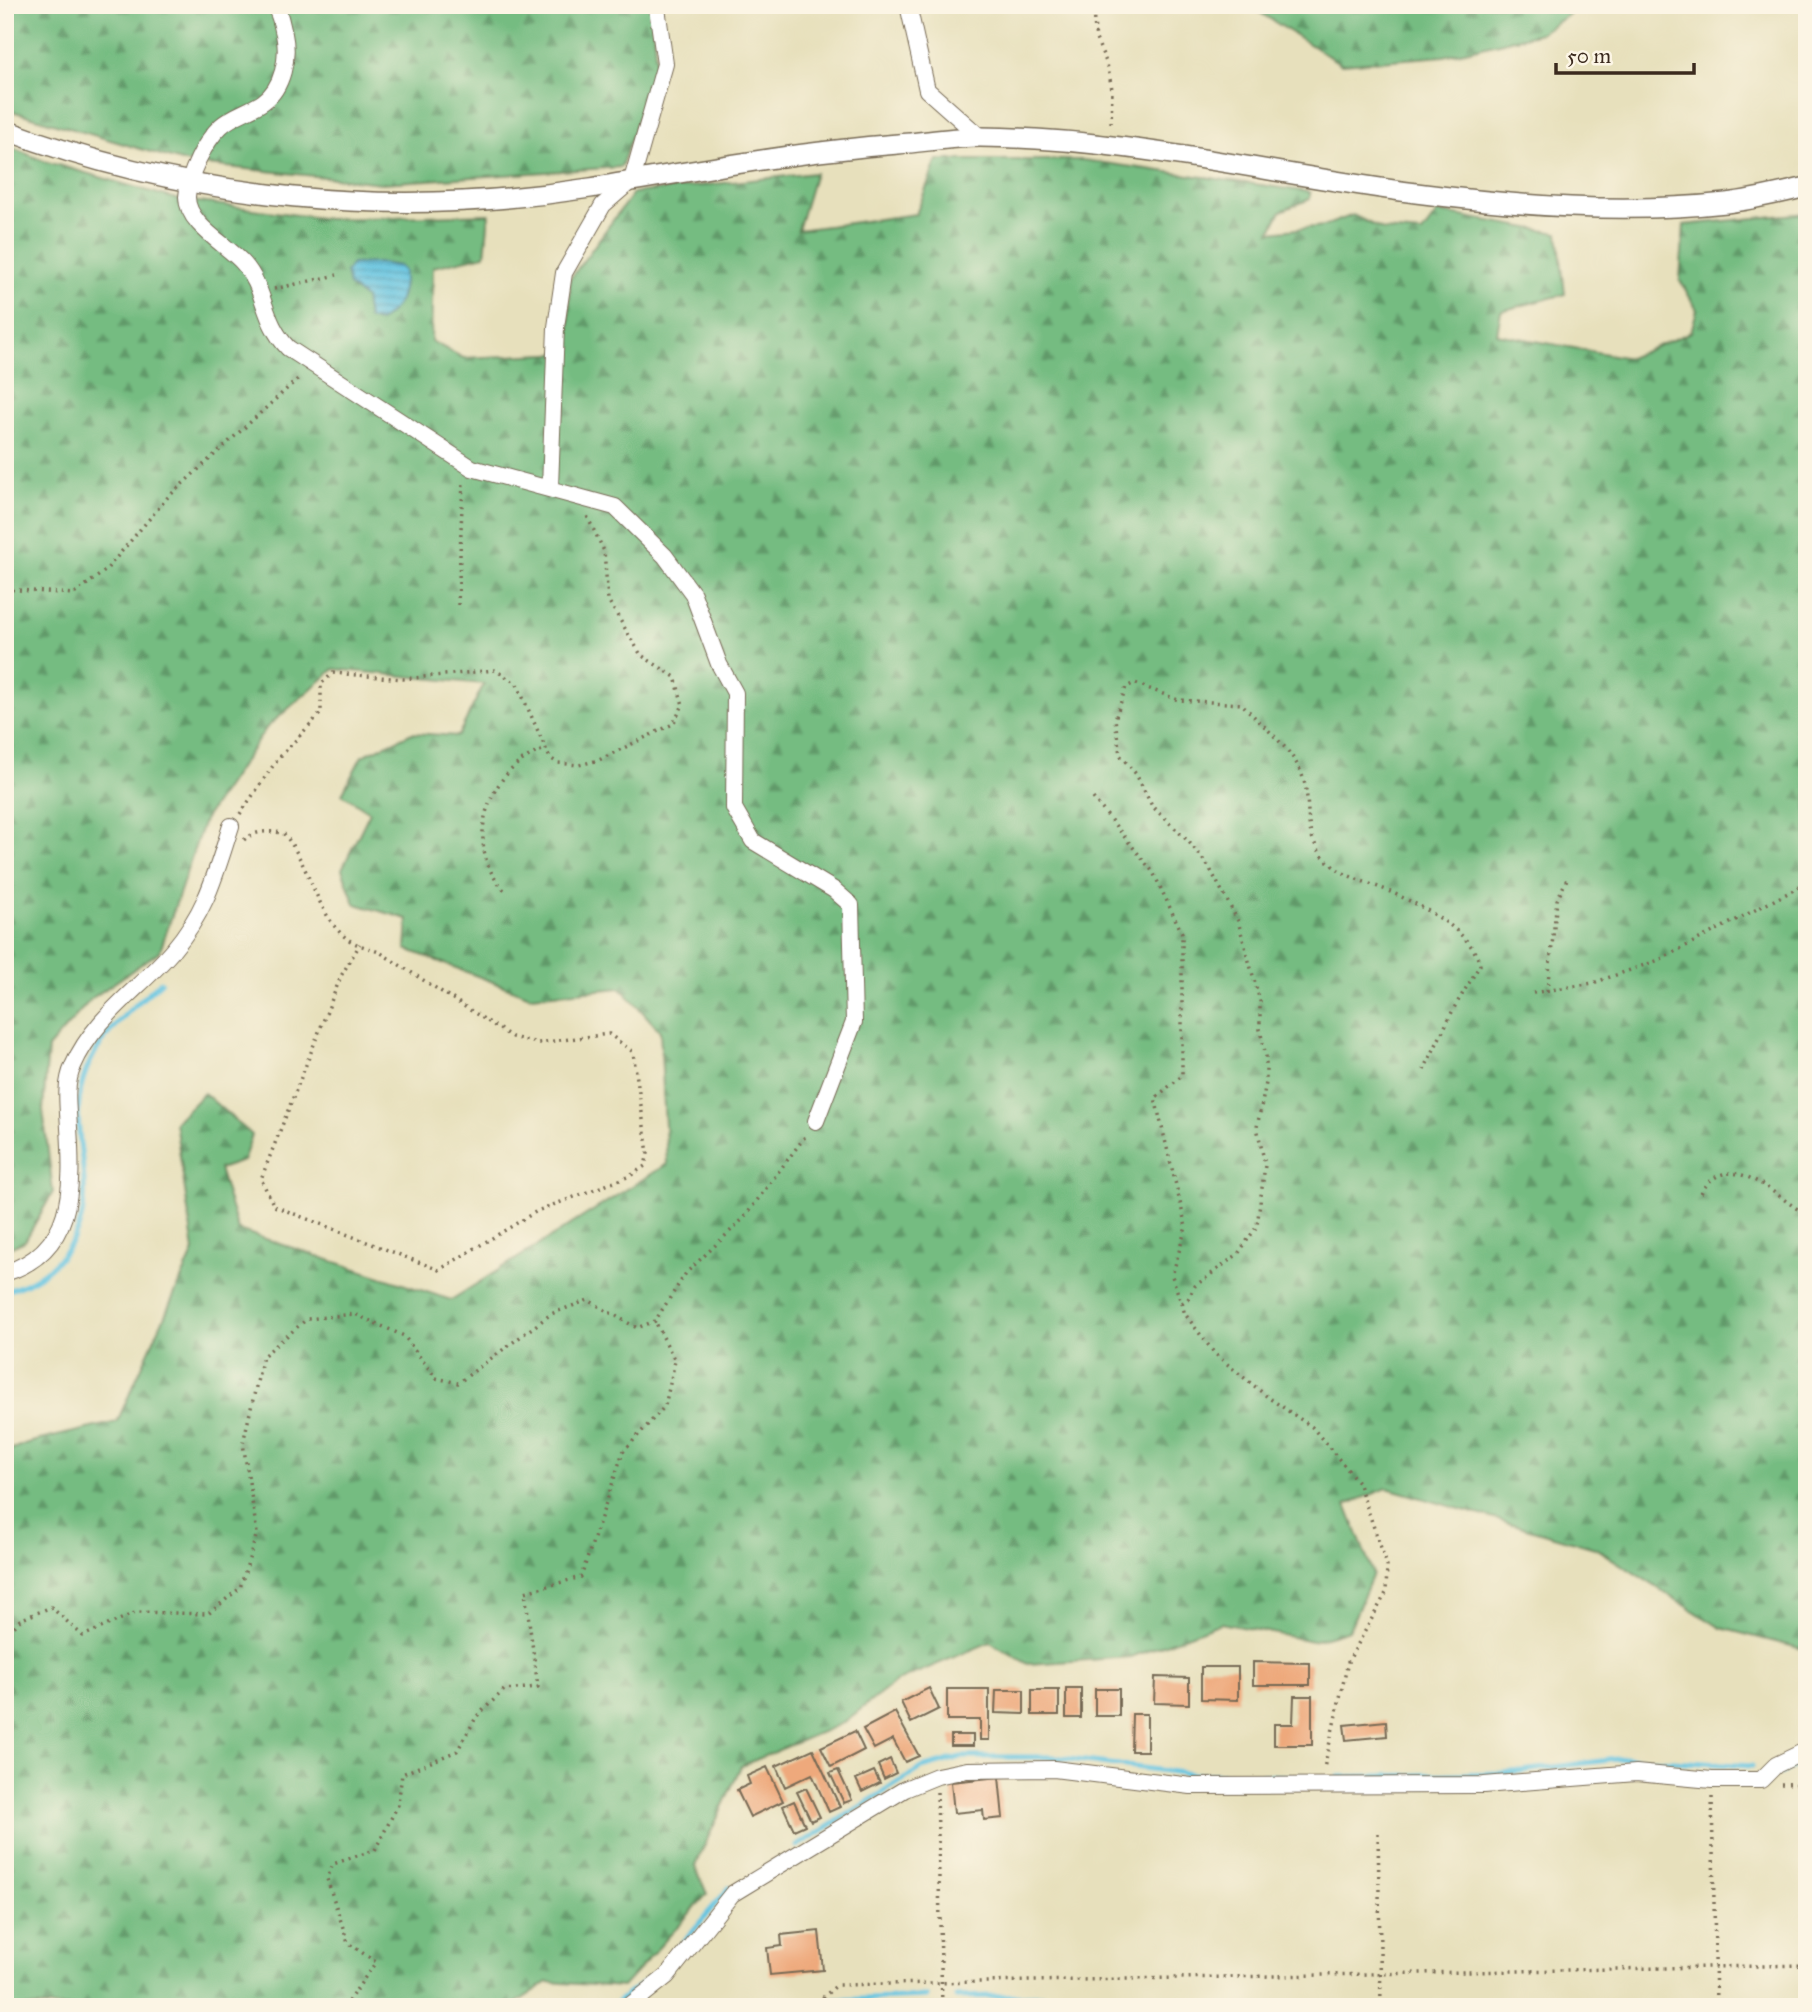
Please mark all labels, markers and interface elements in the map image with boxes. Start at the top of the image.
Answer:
scale bar [1556,32,1695,76]
text: 50 m [1567,43,1612,69]

